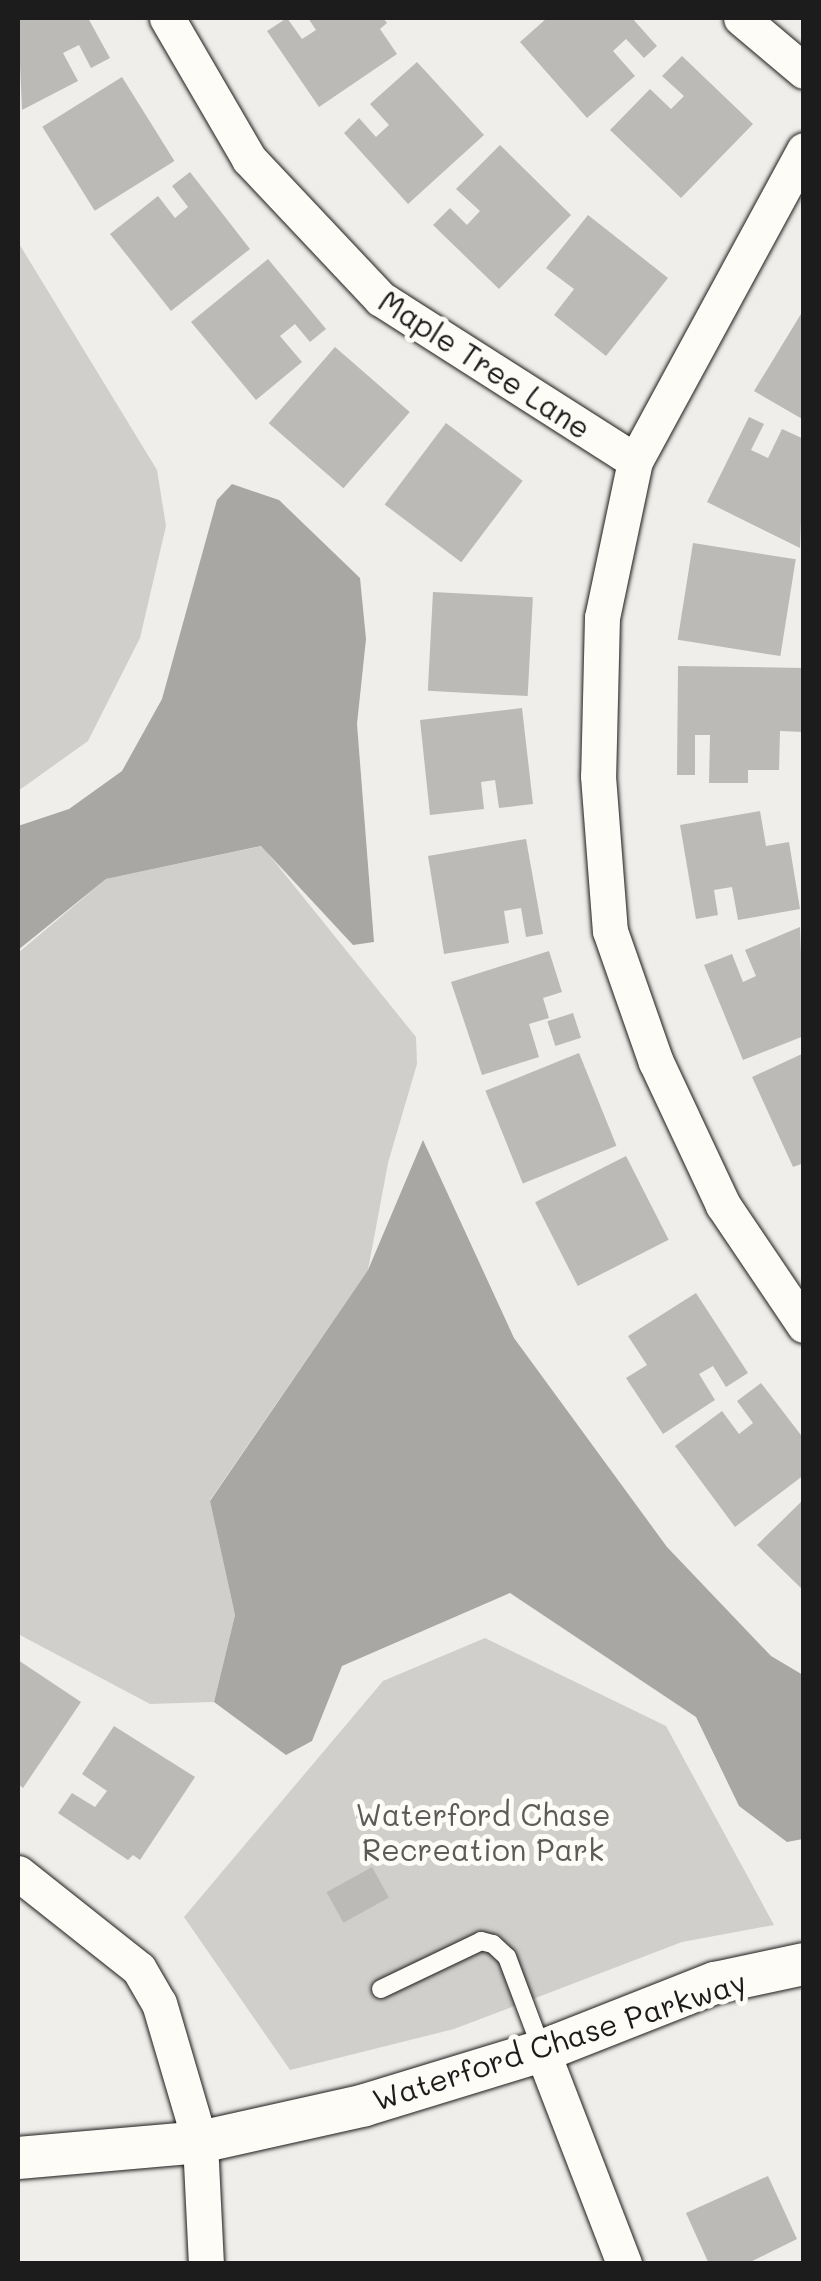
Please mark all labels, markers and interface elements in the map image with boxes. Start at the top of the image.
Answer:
street label: Maple Tree Lane [372,282,598,446]
park label: Waterford Chase Recreation Park [355,1796,611,1866]
street label: Waterford Chase Parkway [368,1963,750,2117]

